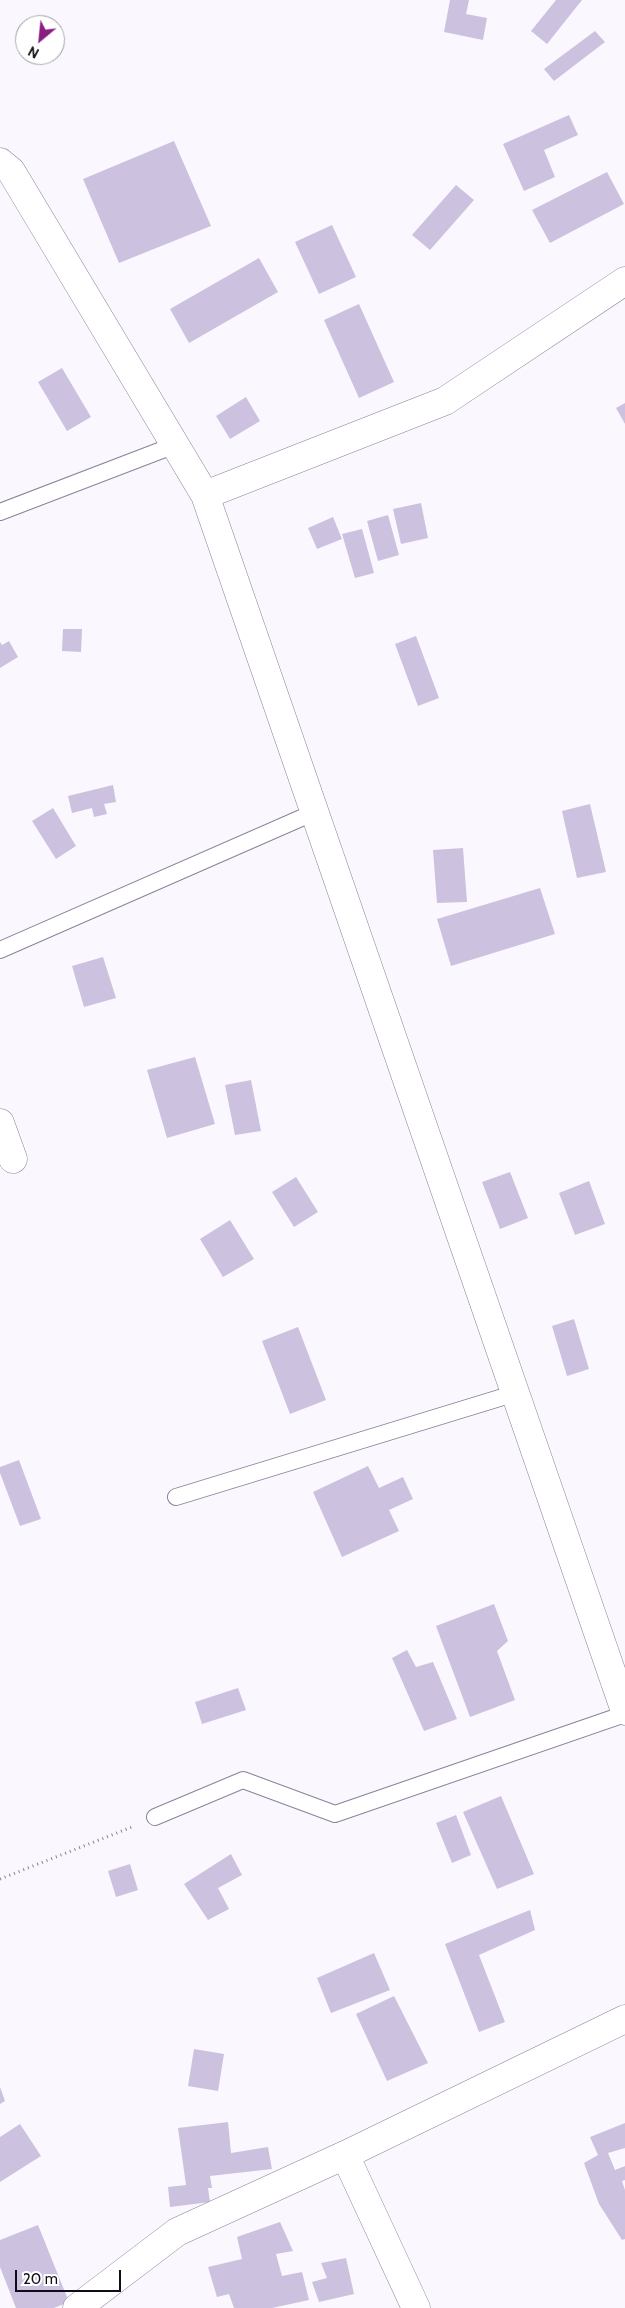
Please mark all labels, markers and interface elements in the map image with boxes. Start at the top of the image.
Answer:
north arrow [15,15,65,65]
text: N [25,42,42,63]
scale bar [18,2260,124,2292]
text: 20 m [23,2270,58,2288]

